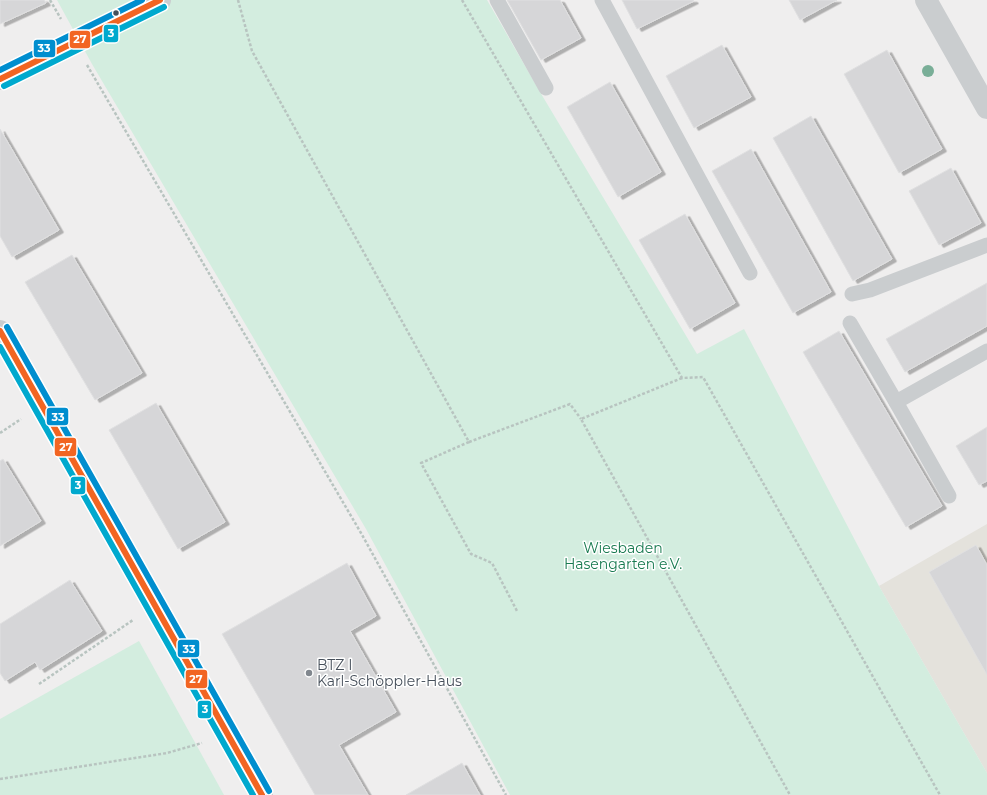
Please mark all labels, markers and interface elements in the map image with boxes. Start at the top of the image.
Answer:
unlabelled marker [111,8,121,18]
line badge: 3 [103,24,119,43]
text: 3 [107,26,115,40]
line badge: 27 [69,30,91,49]
text: 27 [73,32,87,46]
line badge: 33 [33,39,56,58]
text: 33 [37,41,51,55]
line badge: 33 [46,407,69,426]
text: 33 [51,410,65,424]
line badge: 27 [54,437,77,457]
text: 27 [59,440,73,454]
line badge: 3 [70,476,86,495]
text: 3 [74,478,82,492]
park label: Wiesbaden Hasengarten e.V. [564,539,682,573]
line badge: 33 [177,639,200,658]
text: 33 [182,642,196,656]
place label: BTZ I Karl-Schöppler-Haus [317,656,462,690]
marker: BTZ I Karl-Schöppler-Haus [304,668,314,678]
line badge: 27 [185,669,208,689]
text: 27 [189,672,203,686]
line badge: 3 [197,700,212,719]
text: 3 [201,702,209,716]

